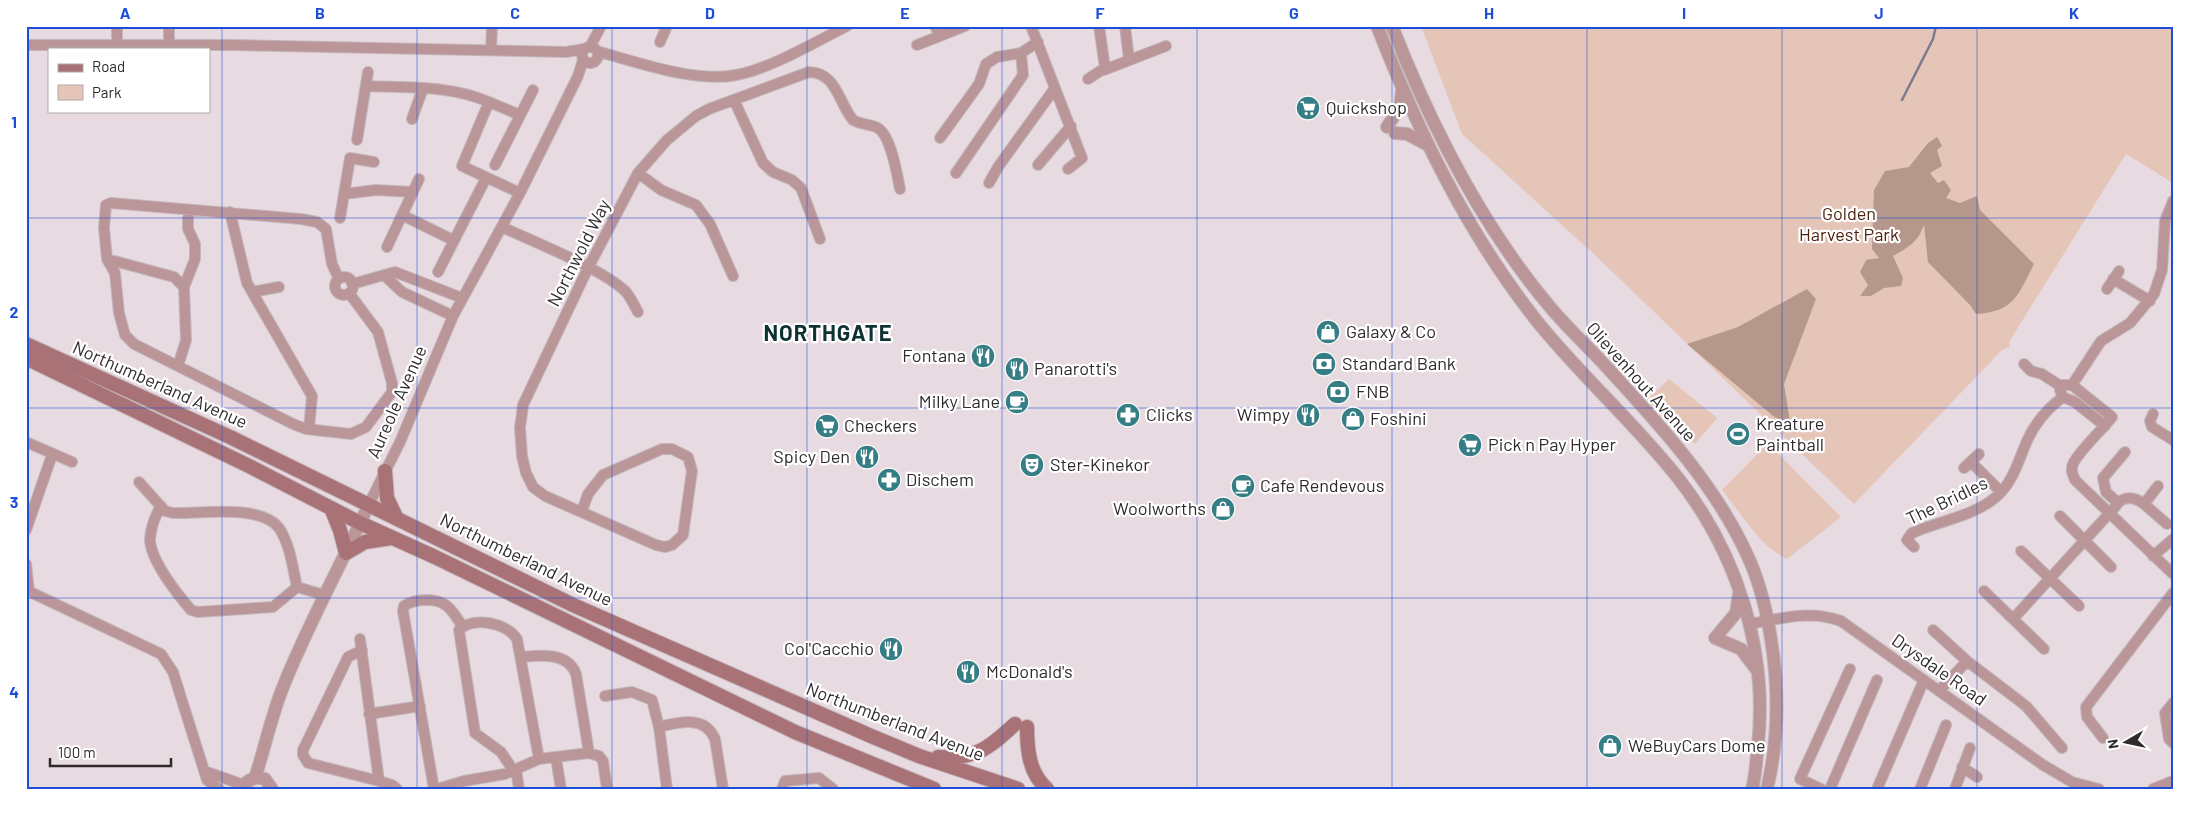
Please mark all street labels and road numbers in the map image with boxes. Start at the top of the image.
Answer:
street label: Northwold Way [542,195,615,310]
street label: Olievenhout Avenue [1582,317,1701,446]
street label: Northumberland Avenue [70,336,251,433]
street label: Aureole Avenue [361,342,431,461]
street label: The Bridles [1902,471,1991,529]
street label: Northumberland Avenue [437,508,616,610]
street label: Drysdale Road [1888,628,1991,710]
street label: Northumberland Avenue [803,677,988,765]

